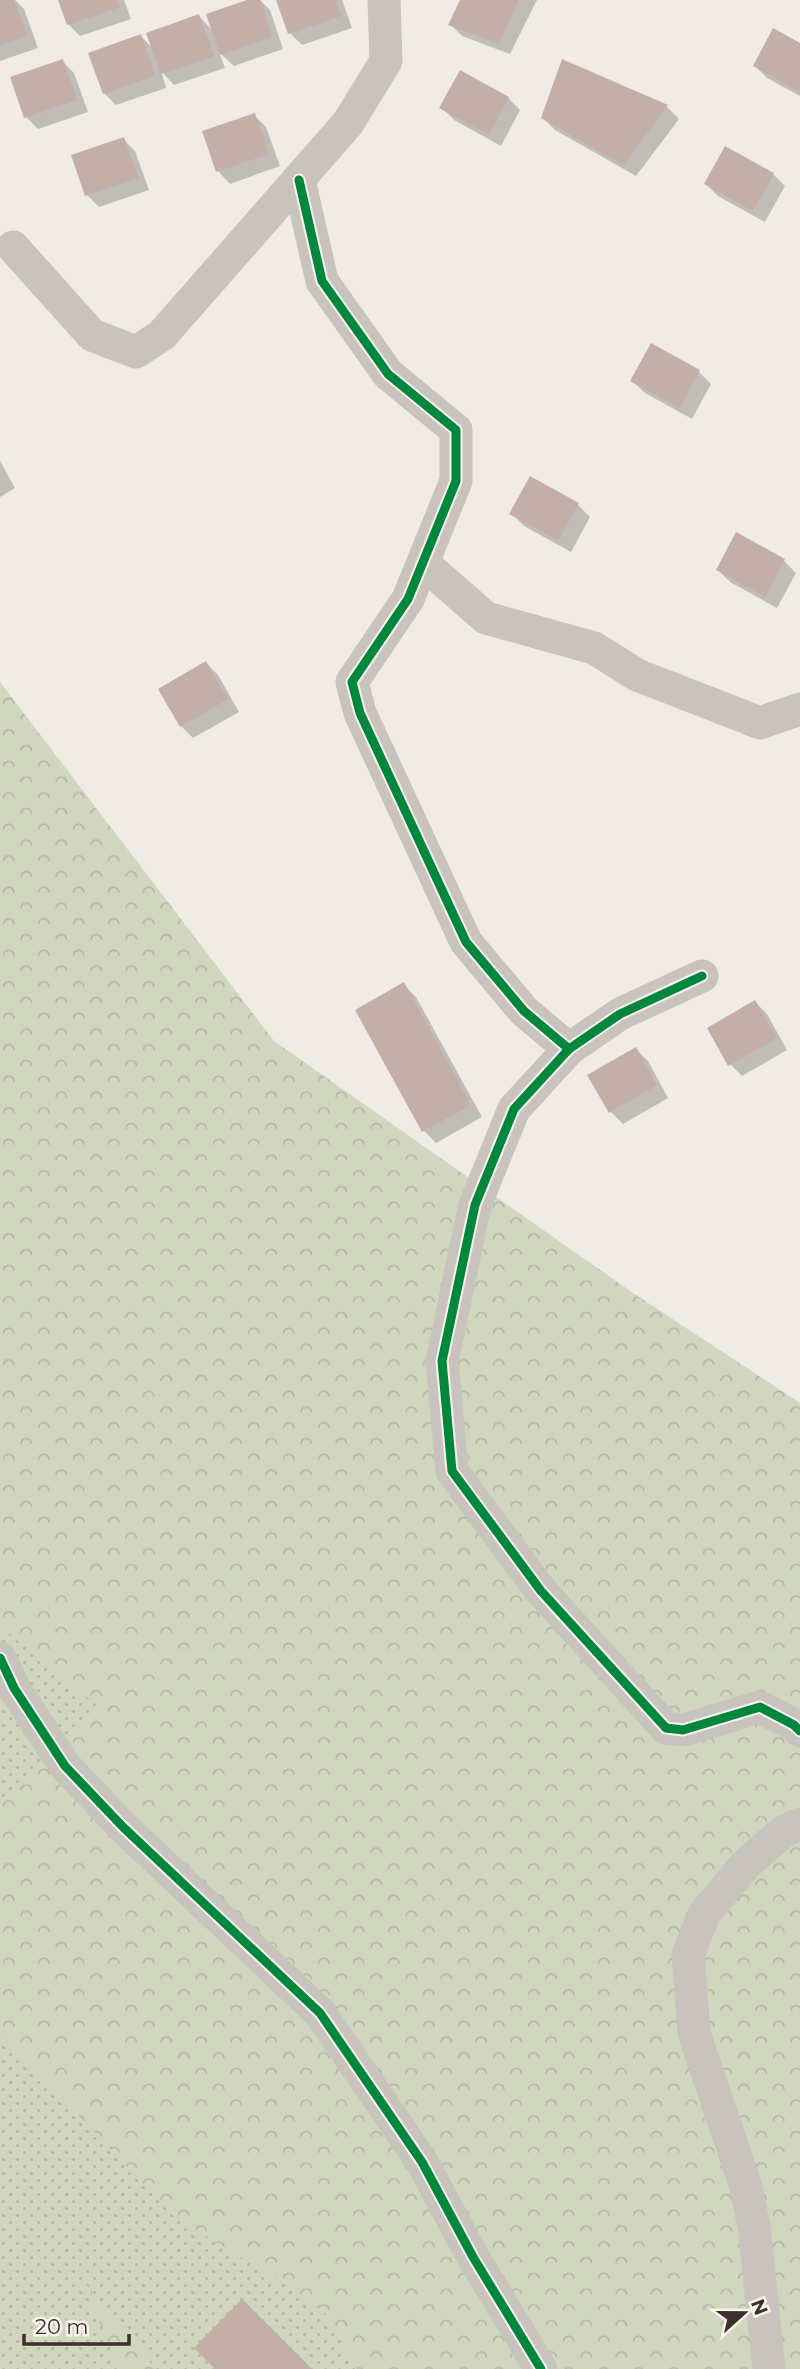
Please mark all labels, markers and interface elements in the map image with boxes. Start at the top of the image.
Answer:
north arrow [709,2278,779,2348]
text: N [746,2296,773,2318]
scale bar [24,2302,130,2346]
text: 20 m [35,2314,89,2339]

